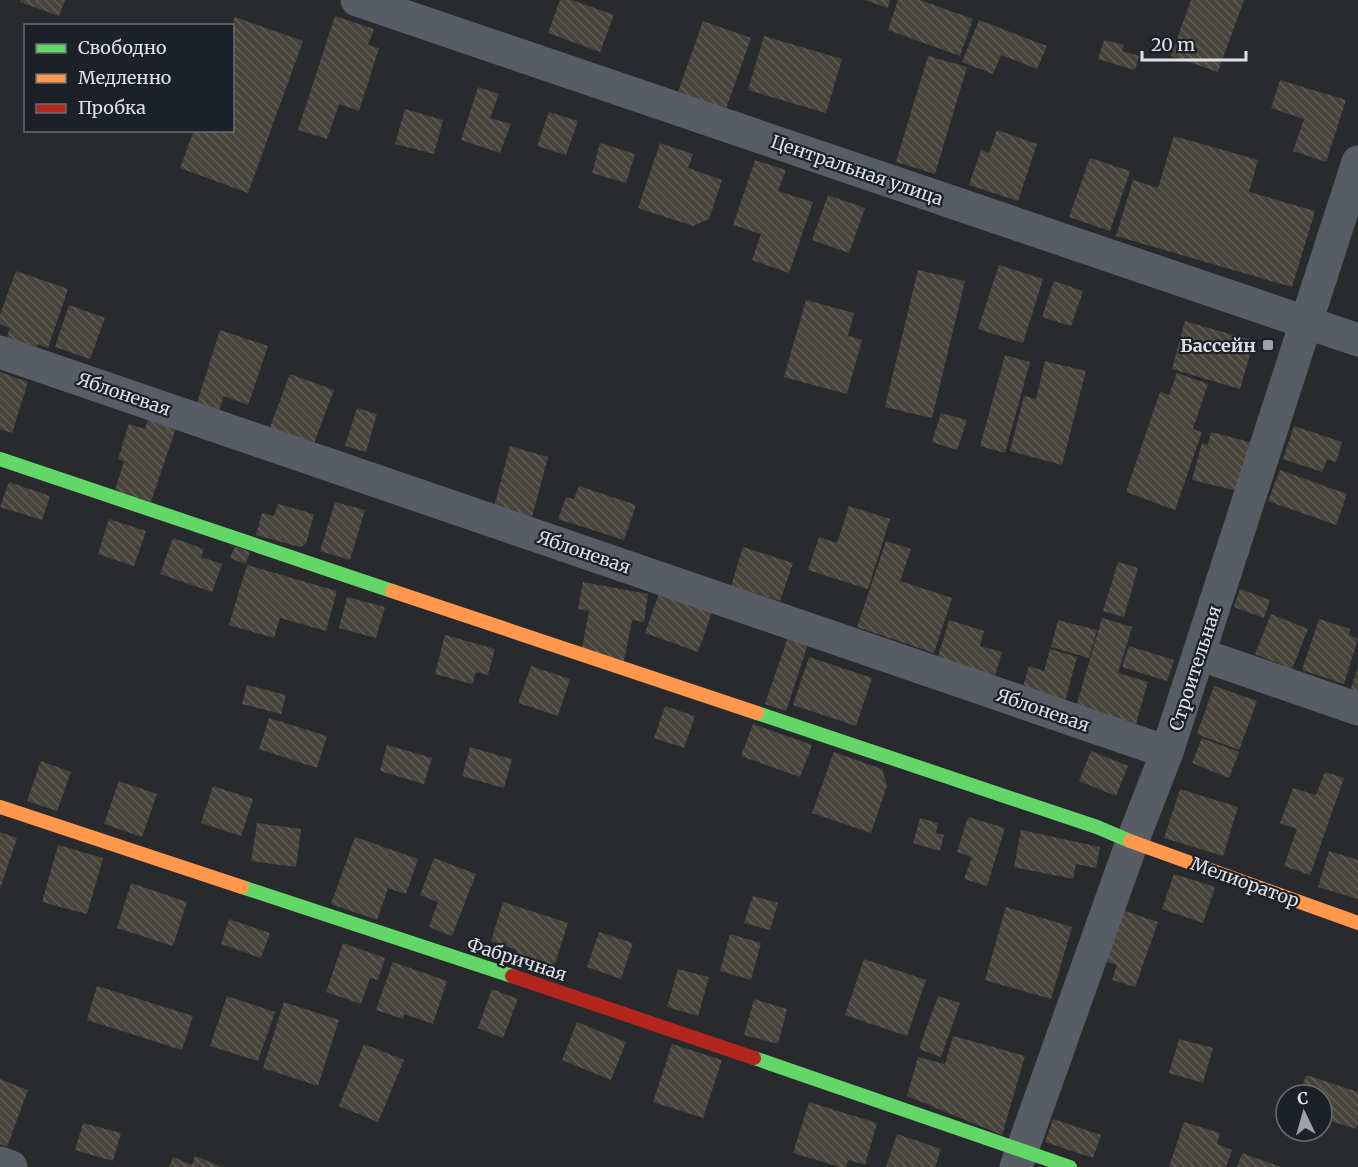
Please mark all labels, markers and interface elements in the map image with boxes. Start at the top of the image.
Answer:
legend [24,24,234,132]
scale bar [1142,24,1246,62]
text: 20 m [1151,33,1195,56]
text: Свободно [78,36,166,59]
text: Медленно [78,66,171,89]
text: Пробка [78,96,146,119]
street label: Центральная улица [768,130,946,210]
place label: Бассейн [1180,334,1256,357]
marker: Бассейн [1261,338,1275,352]
street label: Яблоневая [74,367,174,421]
street label: Яблоневая [534,525,634,579]
street label: Строительная [1164,602,1226,734]
street label: Яблоневая [993,683,1093,737]
street label: Мелиоратор [1188,852,1302,912]
street label: Фабричная [464,932,570,986]
north arrow [1274,1083,1334,1143]
text: С [1297,1088,1309,1108]

